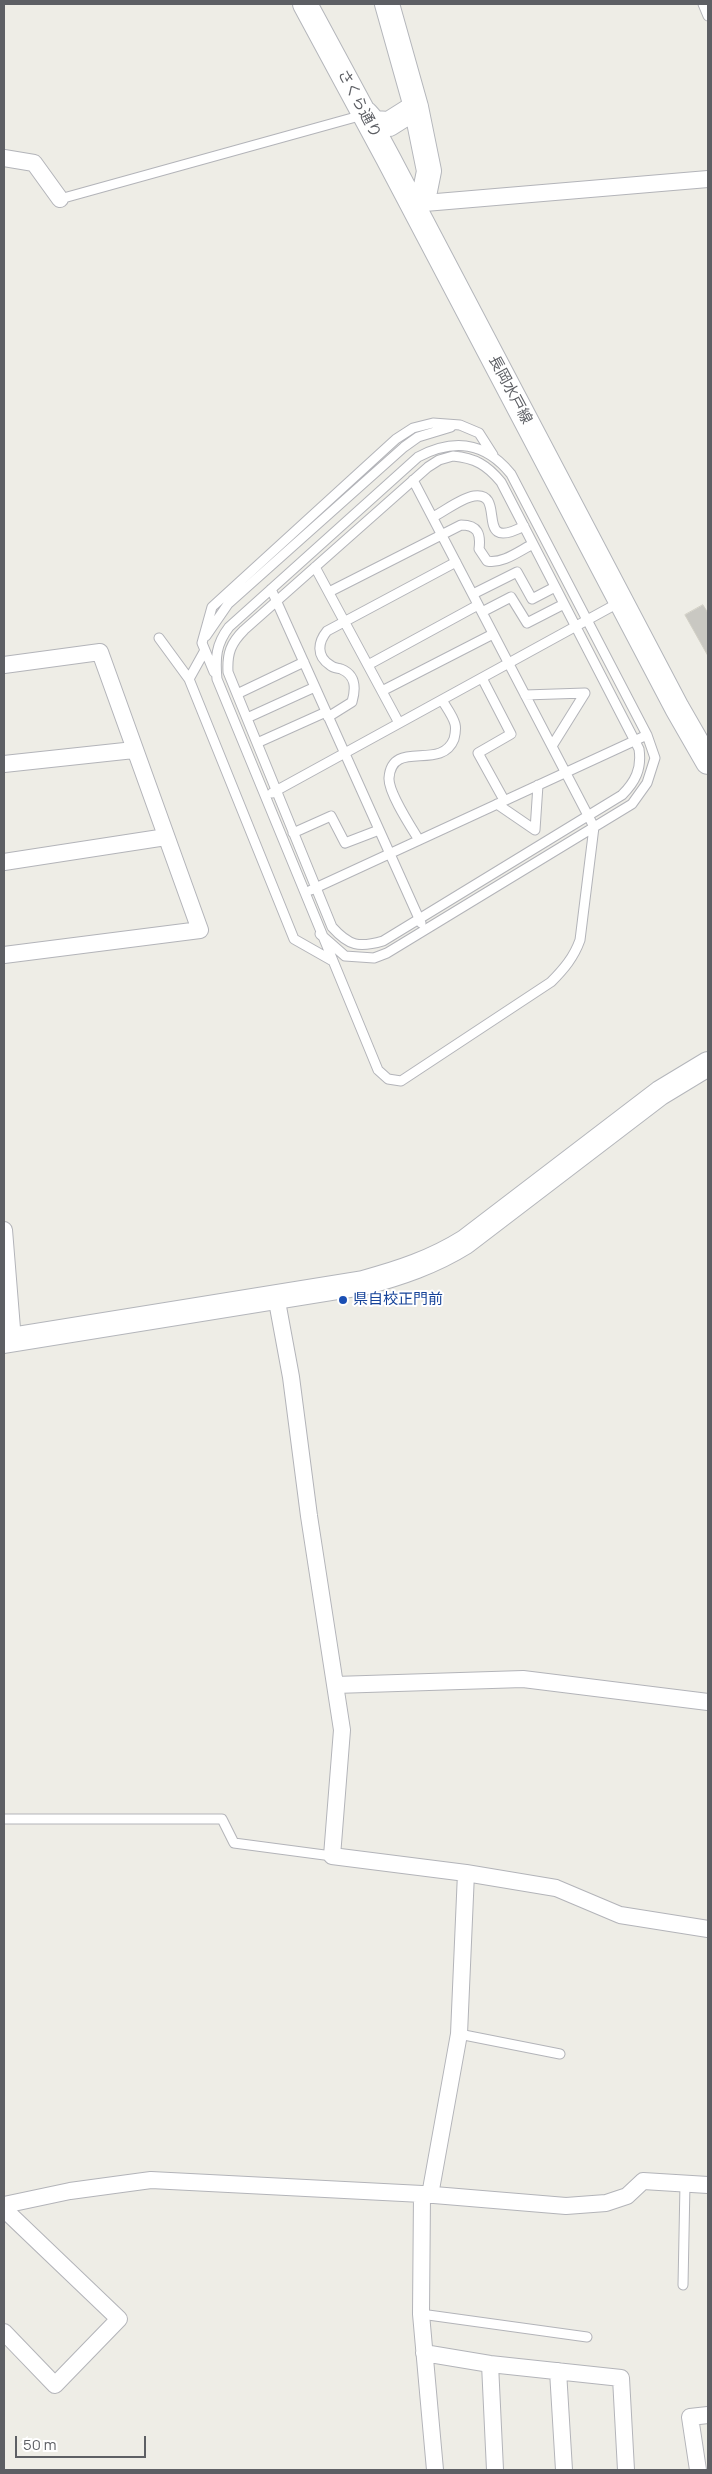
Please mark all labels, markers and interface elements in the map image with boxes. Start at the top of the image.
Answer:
street label: さくら通り [333,67,385,141]
street label: 長岡水戸線 [484,353,536,427]
place label: 県自校正門前 [353,1291,443,1309]
marker: 県自校正門前 [337,1294,349,1306]
scale bar [18,2426,149,2458]
text: 50 m [23,2434,57,2455]

